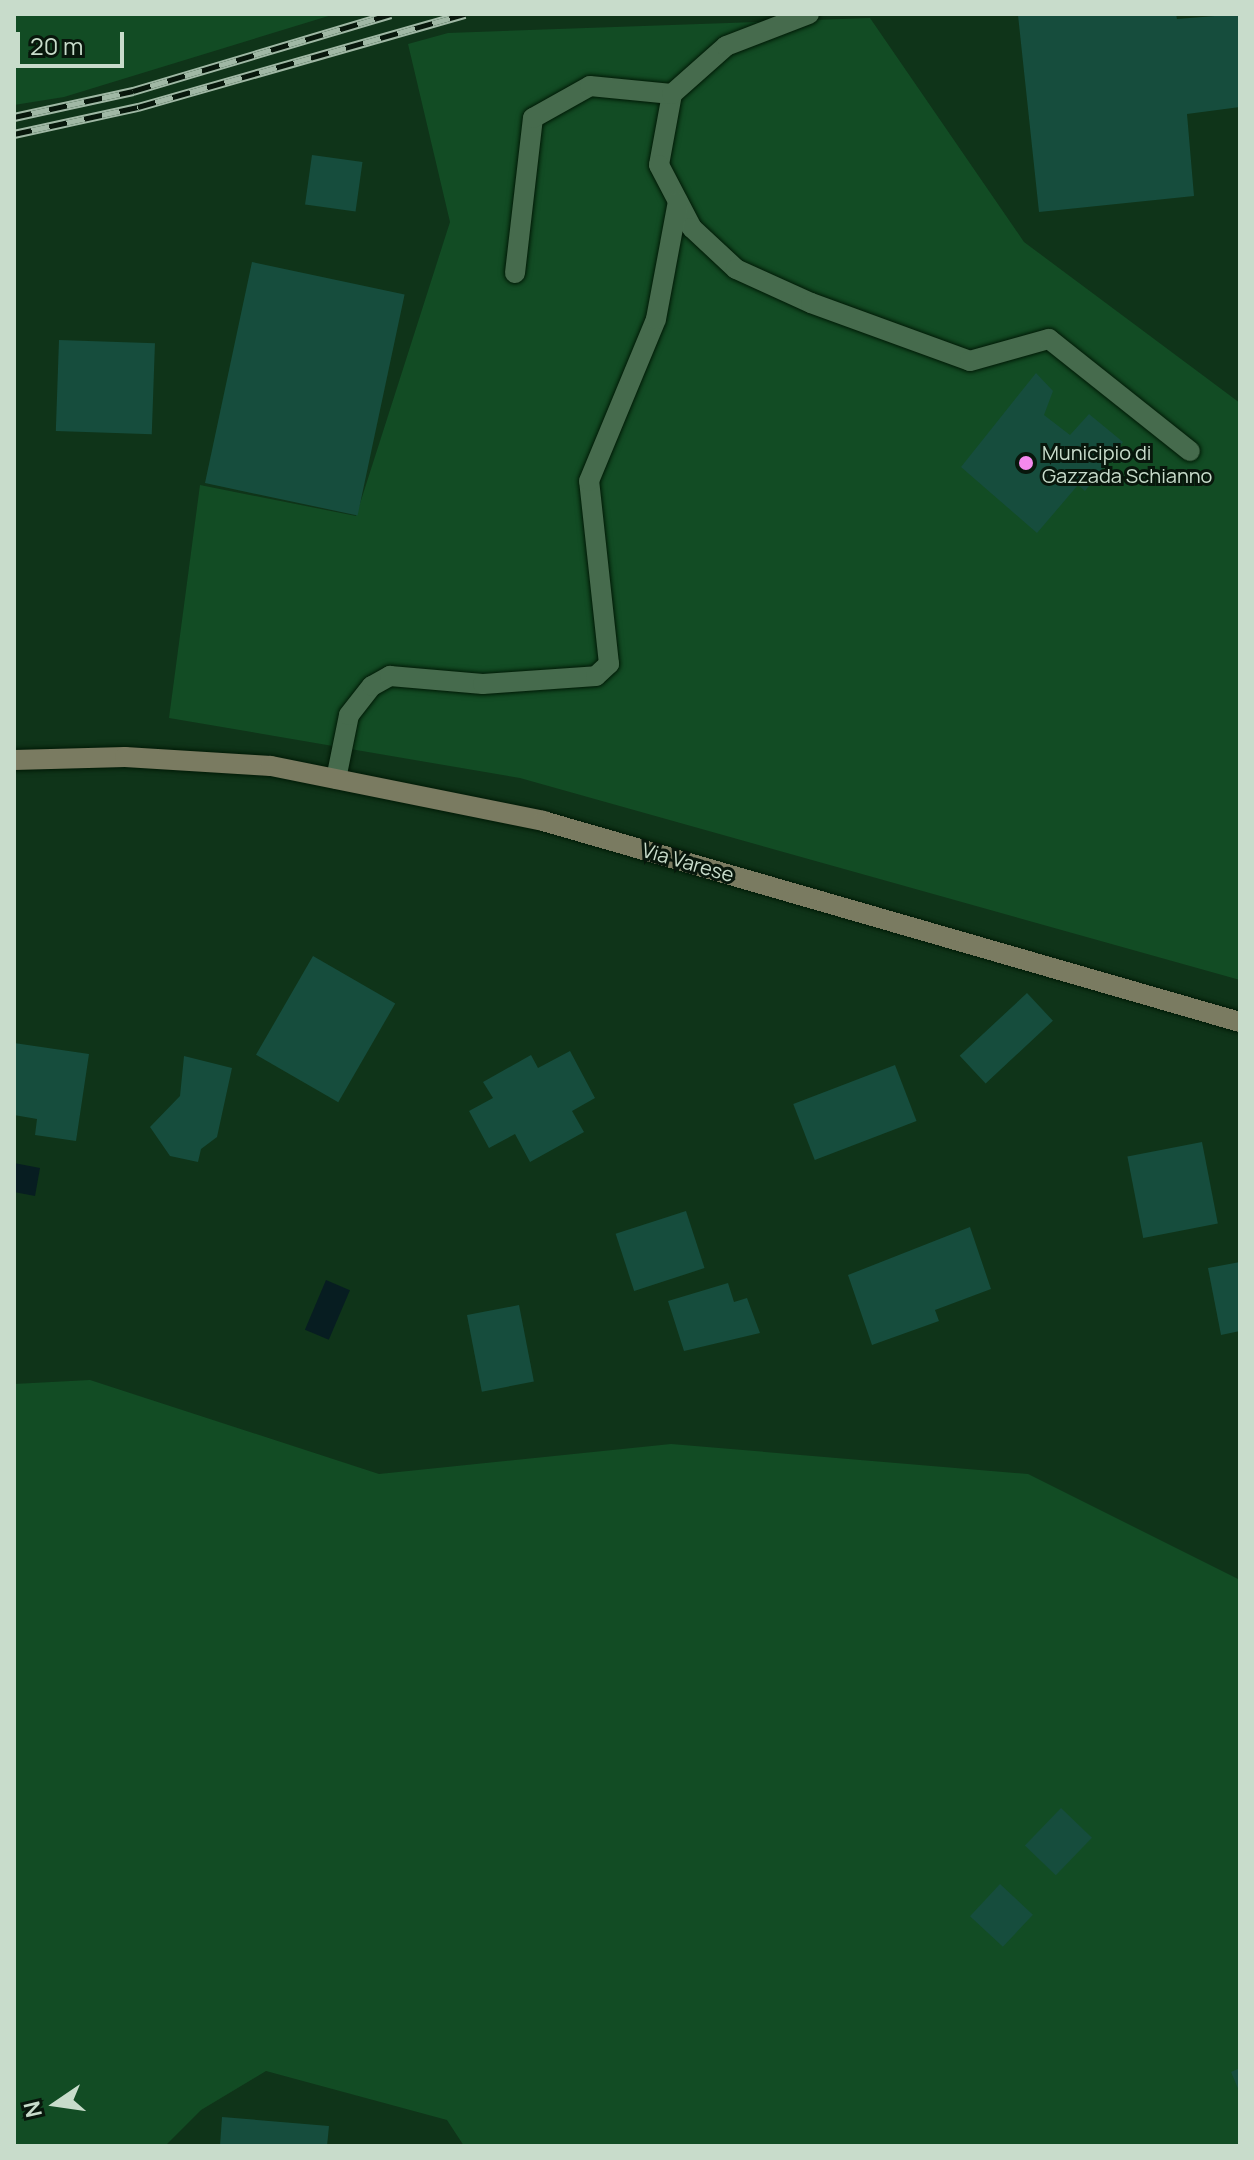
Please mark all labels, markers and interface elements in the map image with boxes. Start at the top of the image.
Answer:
scale bar [20,16,128,66]
text: 20 m [30,29,83,62]
place label: Municipio di Gazzada Schianno [1042,440,1212,487]
marker: Municipio di Gazzada Schianno [1017,454,1035,472]
street label: Via Varese [639,837,737,887]
north arrow [16,2064,96,2144]
text: N [16,2098,49,2120]

